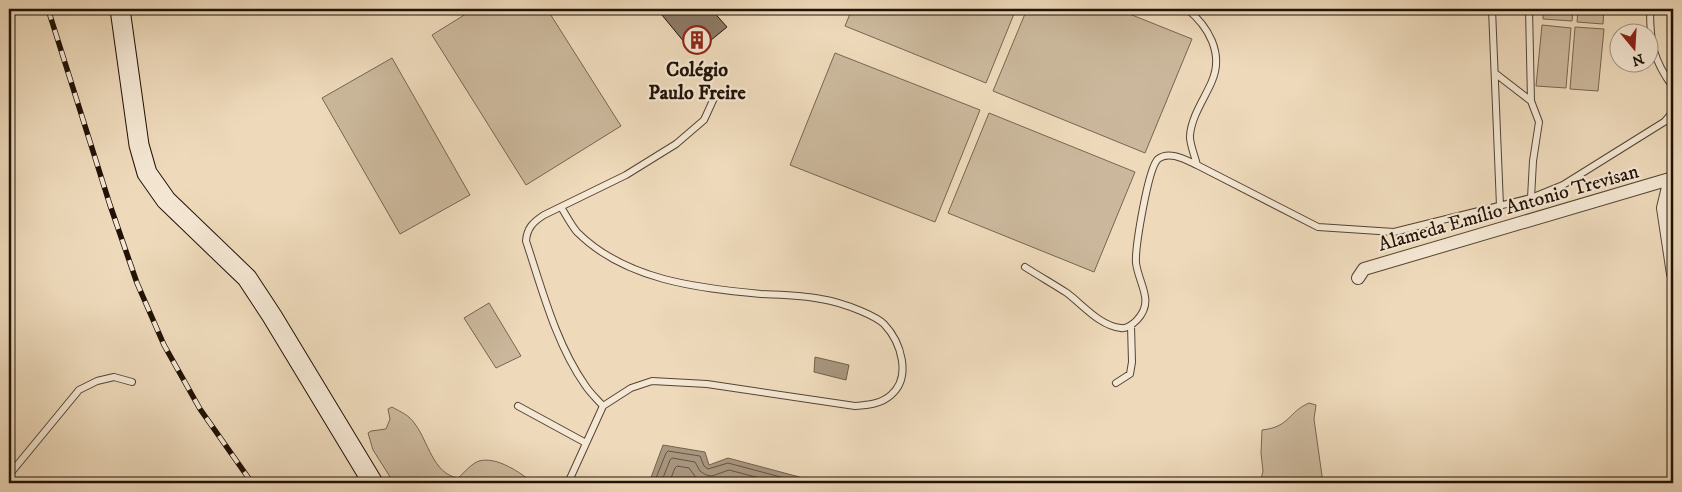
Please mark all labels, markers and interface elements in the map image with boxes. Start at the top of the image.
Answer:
north arrow [1610,22,1660,72]
building icon: Colégio Paulo Freire [682,25,712,55]
text: N [1629,49,1646,70]
place label: Colégio Paulo Freire [648,58,747,106]
street label: Alameda Emílio Antonio Trevisan [1375,159,1642,258]

